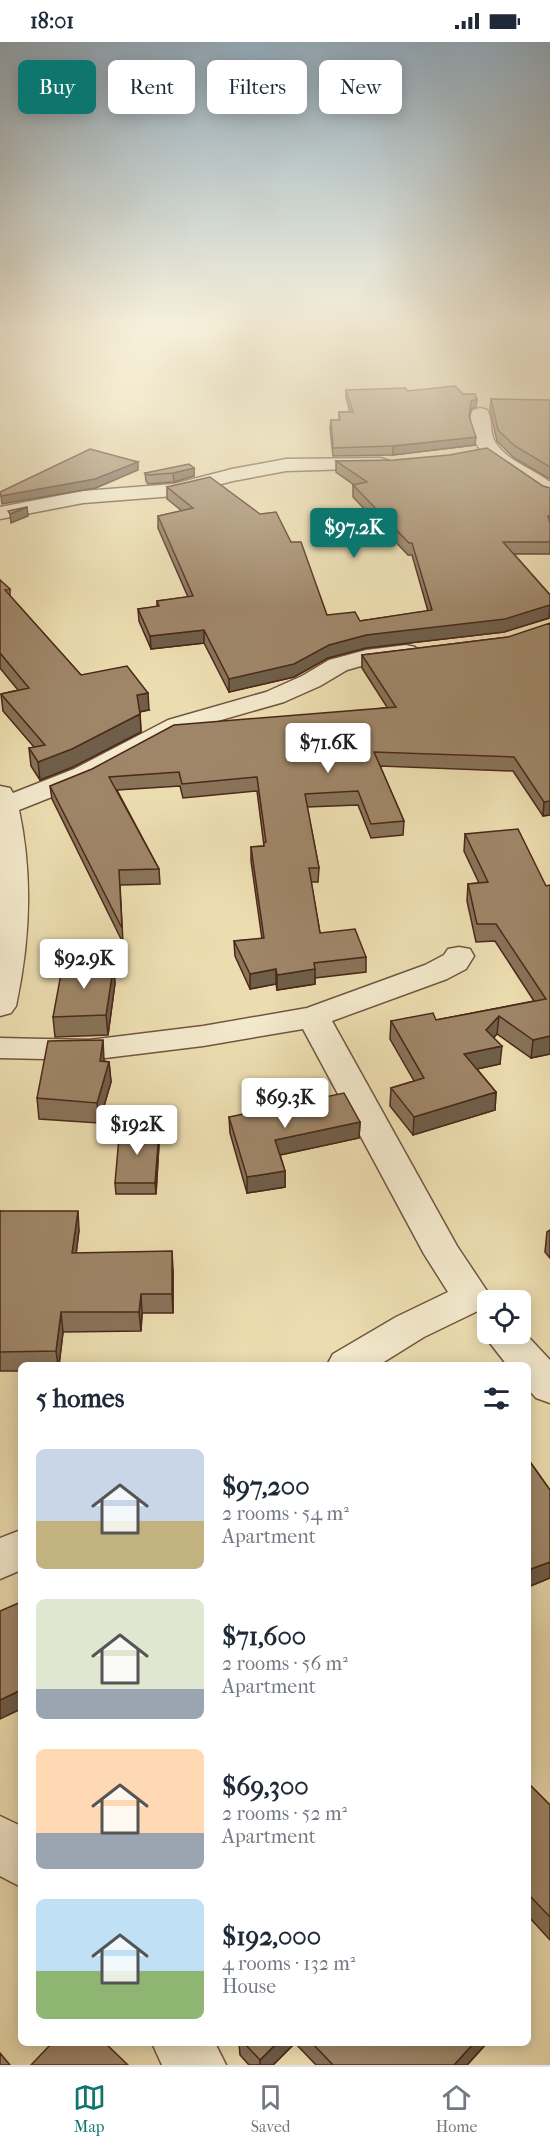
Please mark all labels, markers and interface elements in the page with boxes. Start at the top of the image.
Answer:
text: 18:01 [30,8,74,34]
chip: Buy [18,60,96,114]
chip: Rent [108,60,195,114]
chip: Filters [207,60,307,114]
chip: New [319,60,402,114]
pin: $97.2K [305,508,403,559]
text: $97.2K [324,516,384,539]
pin: $71.6K [279,723,377,774]
text: $71.6K [299,731,357,754]
pin: $92.9K [35,939,133,990]
text: $92.9K [54,947,114,970]
pin: $69.3K [236,1078,334,1129]
text: $69.3K [256,1086,314,1109]
pin: $192K [95,1105,179,1156]
text: $192K [110,1113,164,1136]
map controls [477,1290,531,1344]
button: locate [477,1290,531,1344]
icon: filters [480,1382,513,1415]
text: 5 homes [36,1383,124,1414]
text: $97,200 [222,1471,309,1502]
icon: home [84,1473,156,1545]
text: 2 rooms · 54 m² [222,1502,349,1525]
text: Apartment [222,1525,316,1548]
text: $71,600 [222,1621,306,1652]
icon: home [84,1623,156,1695]
text: 2 rooms · 56 m² [222,1652,348,1675]
text: Apartment [222,1675,316,1698]
text: $69,300 [222,1771,309,1802]
icon: home [84,1773,156,1845]
text: 2 rooms · 52 m² [222,1802,347,1825]
text: Apartment [222,1825,316,1848]
text: $192,000 [222,1921,321,1952]
icon: home [84,1923,156,1995]
text: 4 rooms · 132 m² [222,1952,355,1975]
text: House [222,1975,276,1998]
tab: Map [73,2081,106,2136]
tab: Saved [251,2081,291,2136]
tab: Home [436,2081,477,2136]

